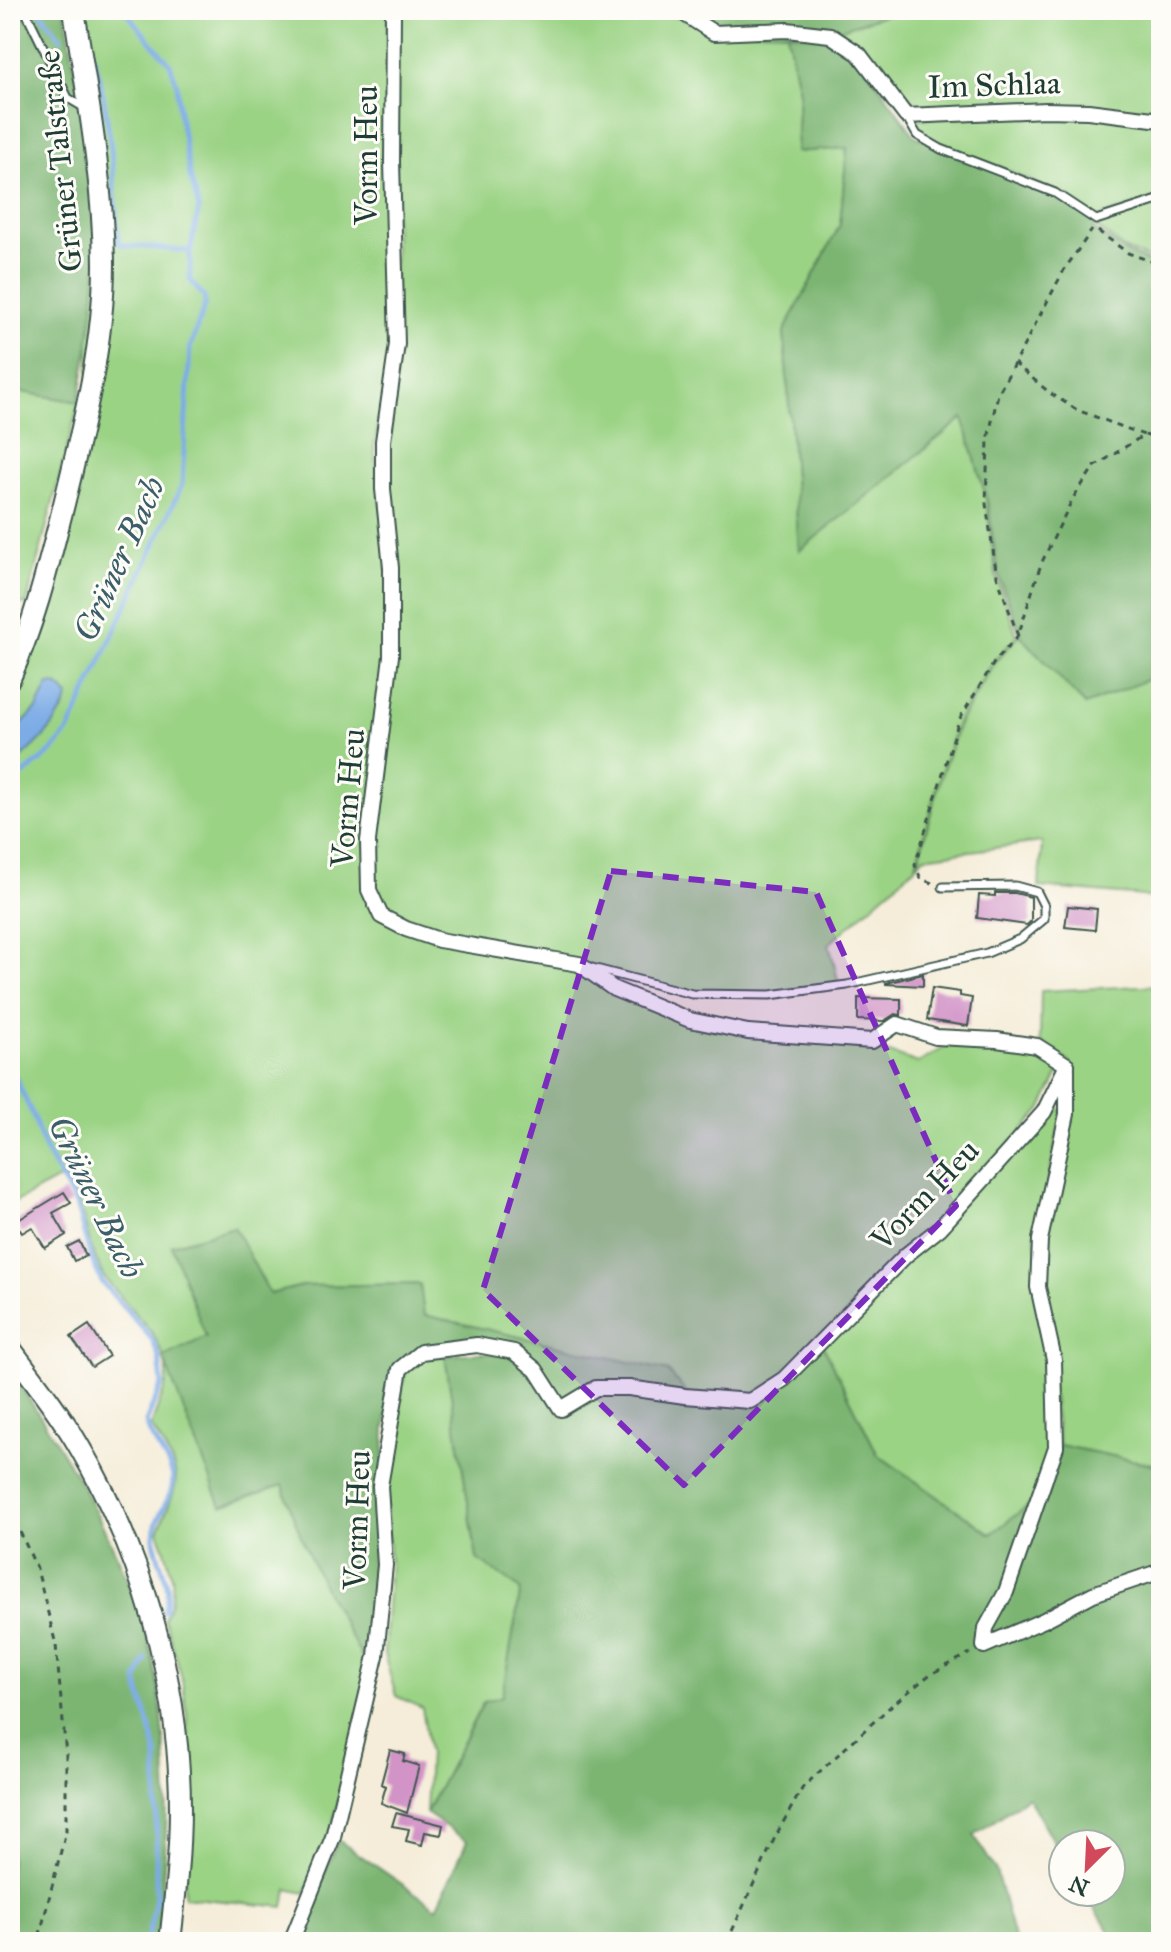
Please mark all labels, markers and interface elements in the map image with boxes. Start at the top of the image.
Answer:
street label: Grüner Talstraße [29,48,91,274]
street label: Im Schlaa [927,63,1062,107]
street label: Vorm Heu [347,85,386,226]
water label: Grüner Bach [65,470,173,648]
street label: Vorm Heu [322,727,374,870]
water label: Grüner Bach [39,1109,153,1285]
street label: Vorm Heu [862,1131,988,1260]
street label: Vorm Heu [335,1449,379,1592]
north arrow [1047,1828,1127,1908]
text: N [1065,1870,1093,1902]

